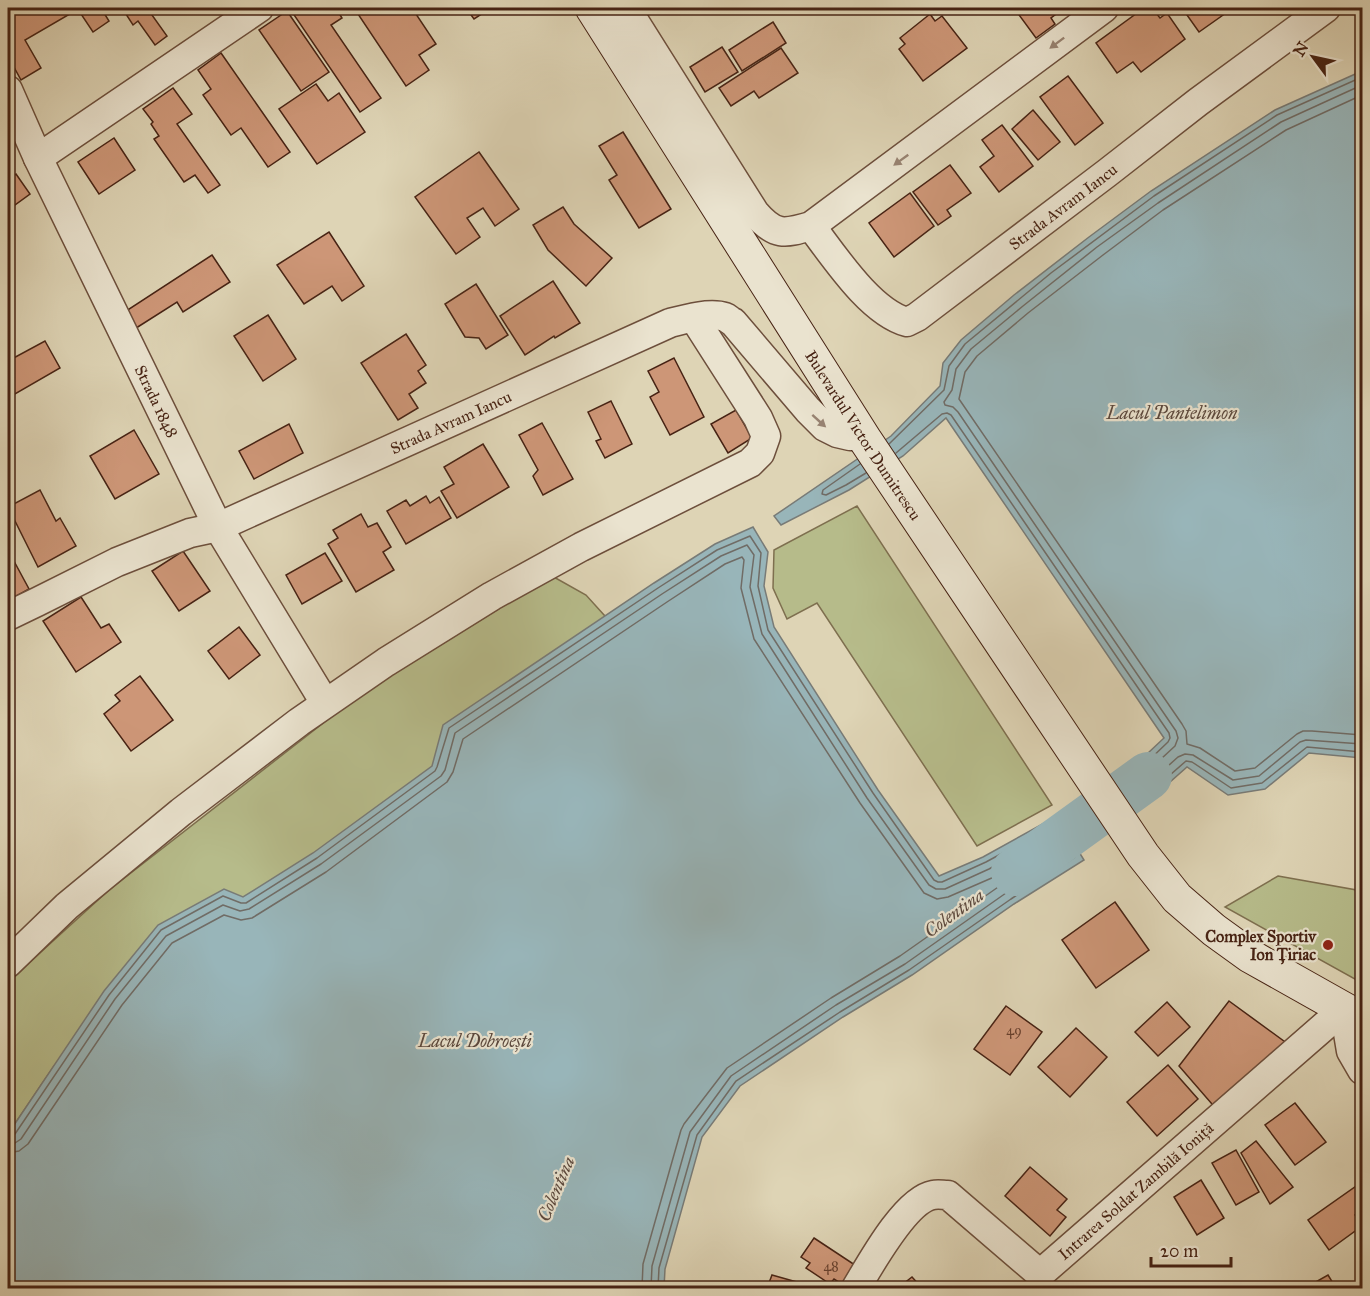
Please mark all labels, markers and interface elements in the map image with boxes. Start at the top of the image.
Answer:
north arrow [1283,27,1343,87]
one-way arrow [1050,36,1065,48]
text: N [1289,38,1313,60]
one-way arrow [894,154,910,166]
street label: Strada Avram Iancu [1005,159,1121,254]
street label: Bulevardul Victor Dumitrescu [801,347,925,524]
street label: Strada 1848 [131,362,182,441]
street label: Strada Avram Iancu [387,387,515,458]
water label: Lacul Pantelimon [1106,402,1238,424]
one-way arrow [811,414,826,427]
water label: Colentina [920,884,988,942]
place label: Complex Sportiv Ion Țiriac [1205,927,1317,965]
marker: Complex Sportiv Ion Țiriac [1321,938,1335,952]
house number: 49 [1006,1022,1022,1039]
water label: Lacul Dobroești [417,1030,532,1052]
street label: Intrarea Soldat Zambilă Ioniță [1054,1118,1217,1264]
water label: Colentina [533,1153,580,1225]
scale bar [1151,1230,1230,1268]
text: 20 m [1160,1240,1198,1262]
house number: 48 [823,1258,839,1275]

